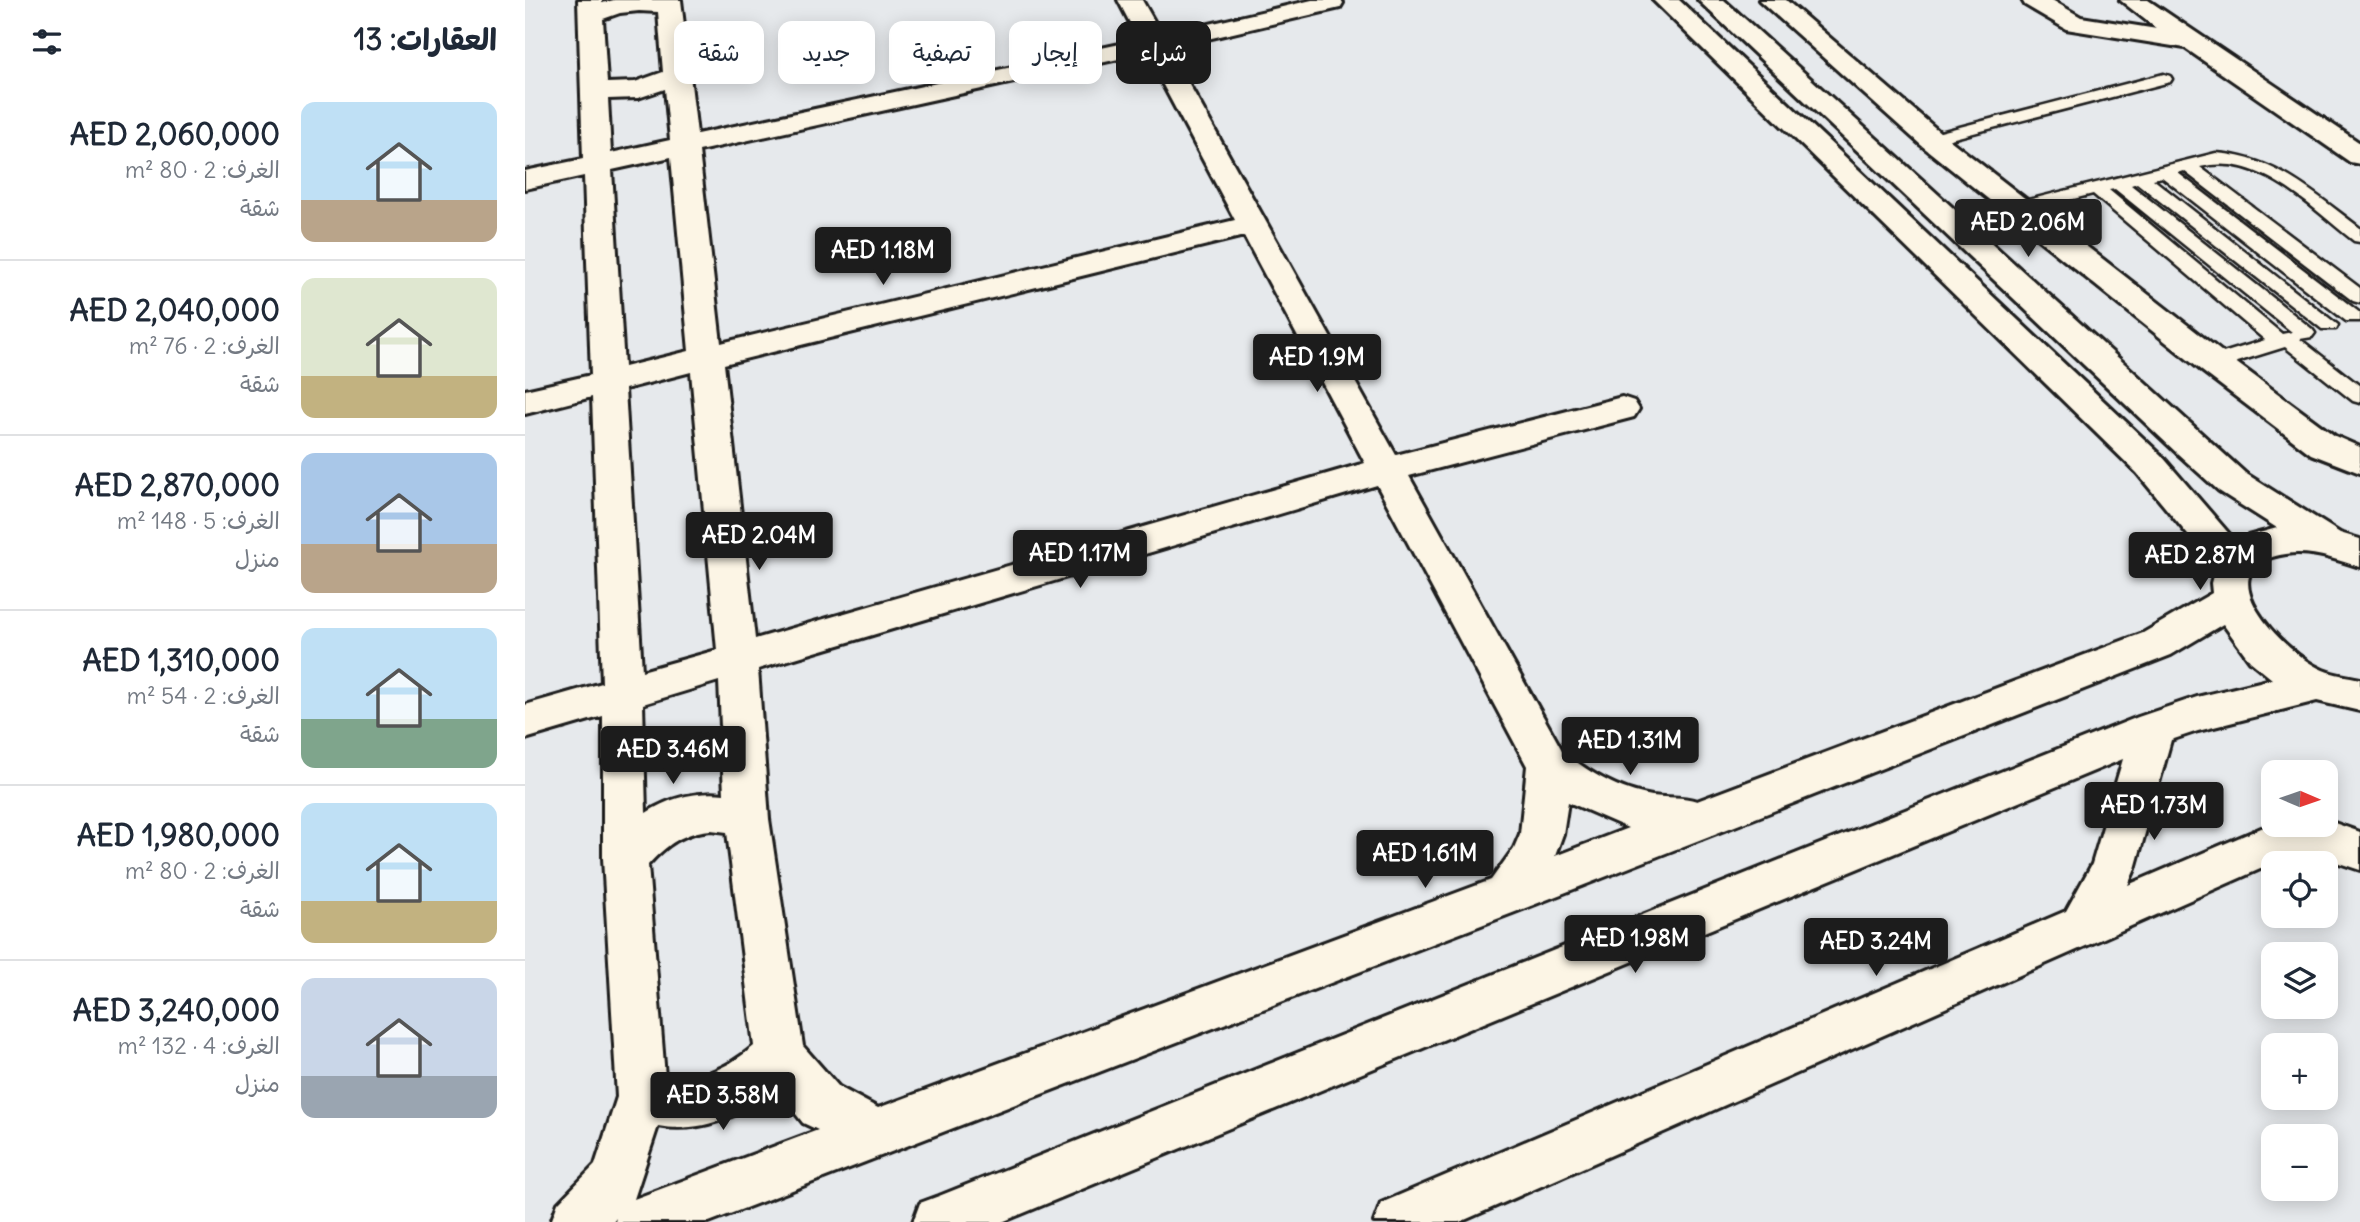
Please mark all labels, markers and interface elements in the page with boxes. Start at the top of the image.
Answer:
text: العقارات: 13 [354,20,497,58]
chip: شقة [674,21,764,84]
chip: جديد [778,21,875,84]
chip: تصفية [889,21,995,84]
chip: إيجار [1009,21,1102,84]
chip: شراء [1116,21,1211,84]
icon: filters [28,23,66,61]
text: AED 2,060,000 [70,115,280,153]
icon: home [357,130,441,214]
text: الغرف: 2 · 80 m² [125,155,280,184]
text: شقة [240,193,280,222]
pin: AED 2.06M [1948,200,2108,259]
text: AED 2.06M [1971,207,2085,236]
pin: AED 1.18M [803,228,963,287]
text: AED 1.18M [831,235,935,264]
text: AED 2,040,000 [70,291,280,329]
icon: home [357,306,441,390]
text: الغرف: 2 · 76 m² [129,331,280,360]
pin: AED 1.9M [1245,334,1389,394]
text: AED 1.9M [1269,342,1365,371]
text: شقة [240,369,280,398]
text: AED 2,870,000 [75,466,280,504]
icon: home [357,481,441,565]
text: الغرف: 5 · 148 m² [117,506,280,535]
pin: AED 2.04M [679,512,839,572]
text: AED 2.04M [702,520,816,549]
pin: AED 1.17M [1000,530,1160,590]
pin: AED 2.87M [2120,532,2280,592]
text: AED 1.17M [1029,538,1131,567]
text: AED 2.87M [2145,540,2255,569]
text: منزل [235,544,280,573]
text: AED 1,310,000 [83,641,280,679]
icon: home [357,656,441,740]
text: الغرف: 2 · 54 m² [127,681,280,710]
pin: AED 1.31M [1550,718,1710,777]
text: شقة [240,719,280,748]
text: AED 1.31M [1578,725,1682,754]
pin: AED 3.46M [593,726,753,786]
text: AED 3.46M [617,734,729,763]
north arrow [2261,760,2338,836]
map controls [2261,760,2338,1201]
pin: AED 1.73M [2074,782,2234,842]
text: AED 1.73M [2101,790,2207,819]
text: AED 1,980,000 [77,816,280,854]
pin: AED 1.61M [1345,830,1505,890]
icon: home [357,831,441,915]
text: AED 1.61M [1372,838,1478,867]
button: locate [2261,851,2338,928]
text: الغرف: 2 · 80 m² [125,856,280,885]
text: شقة [240,894,280,923]
pin: AED 1.98M [1555,916,1715,975]
pin: AED 3.24M [1796,918,1956,978]
text: AED 1.98M [1580,923,1690,952]
text: AED 3.24M [1820,926,1932,955]
button: layers [2261,942,2338,1019]
text: AED 3,240,000 [73,991,280,1029]
icon: home [357,1006,441,1090]
text: الغرف: 4 · 132 m² [118,1031,280,1060]
button: + [2261,1033,2338,1110]
text: منزل [235,1069,280,1098]
pin: AED 3.58M [643,1072,803,1132]
text: AED 3.58M [666,1080,780,1109]
button: − [2261,1124,2338,1201]

